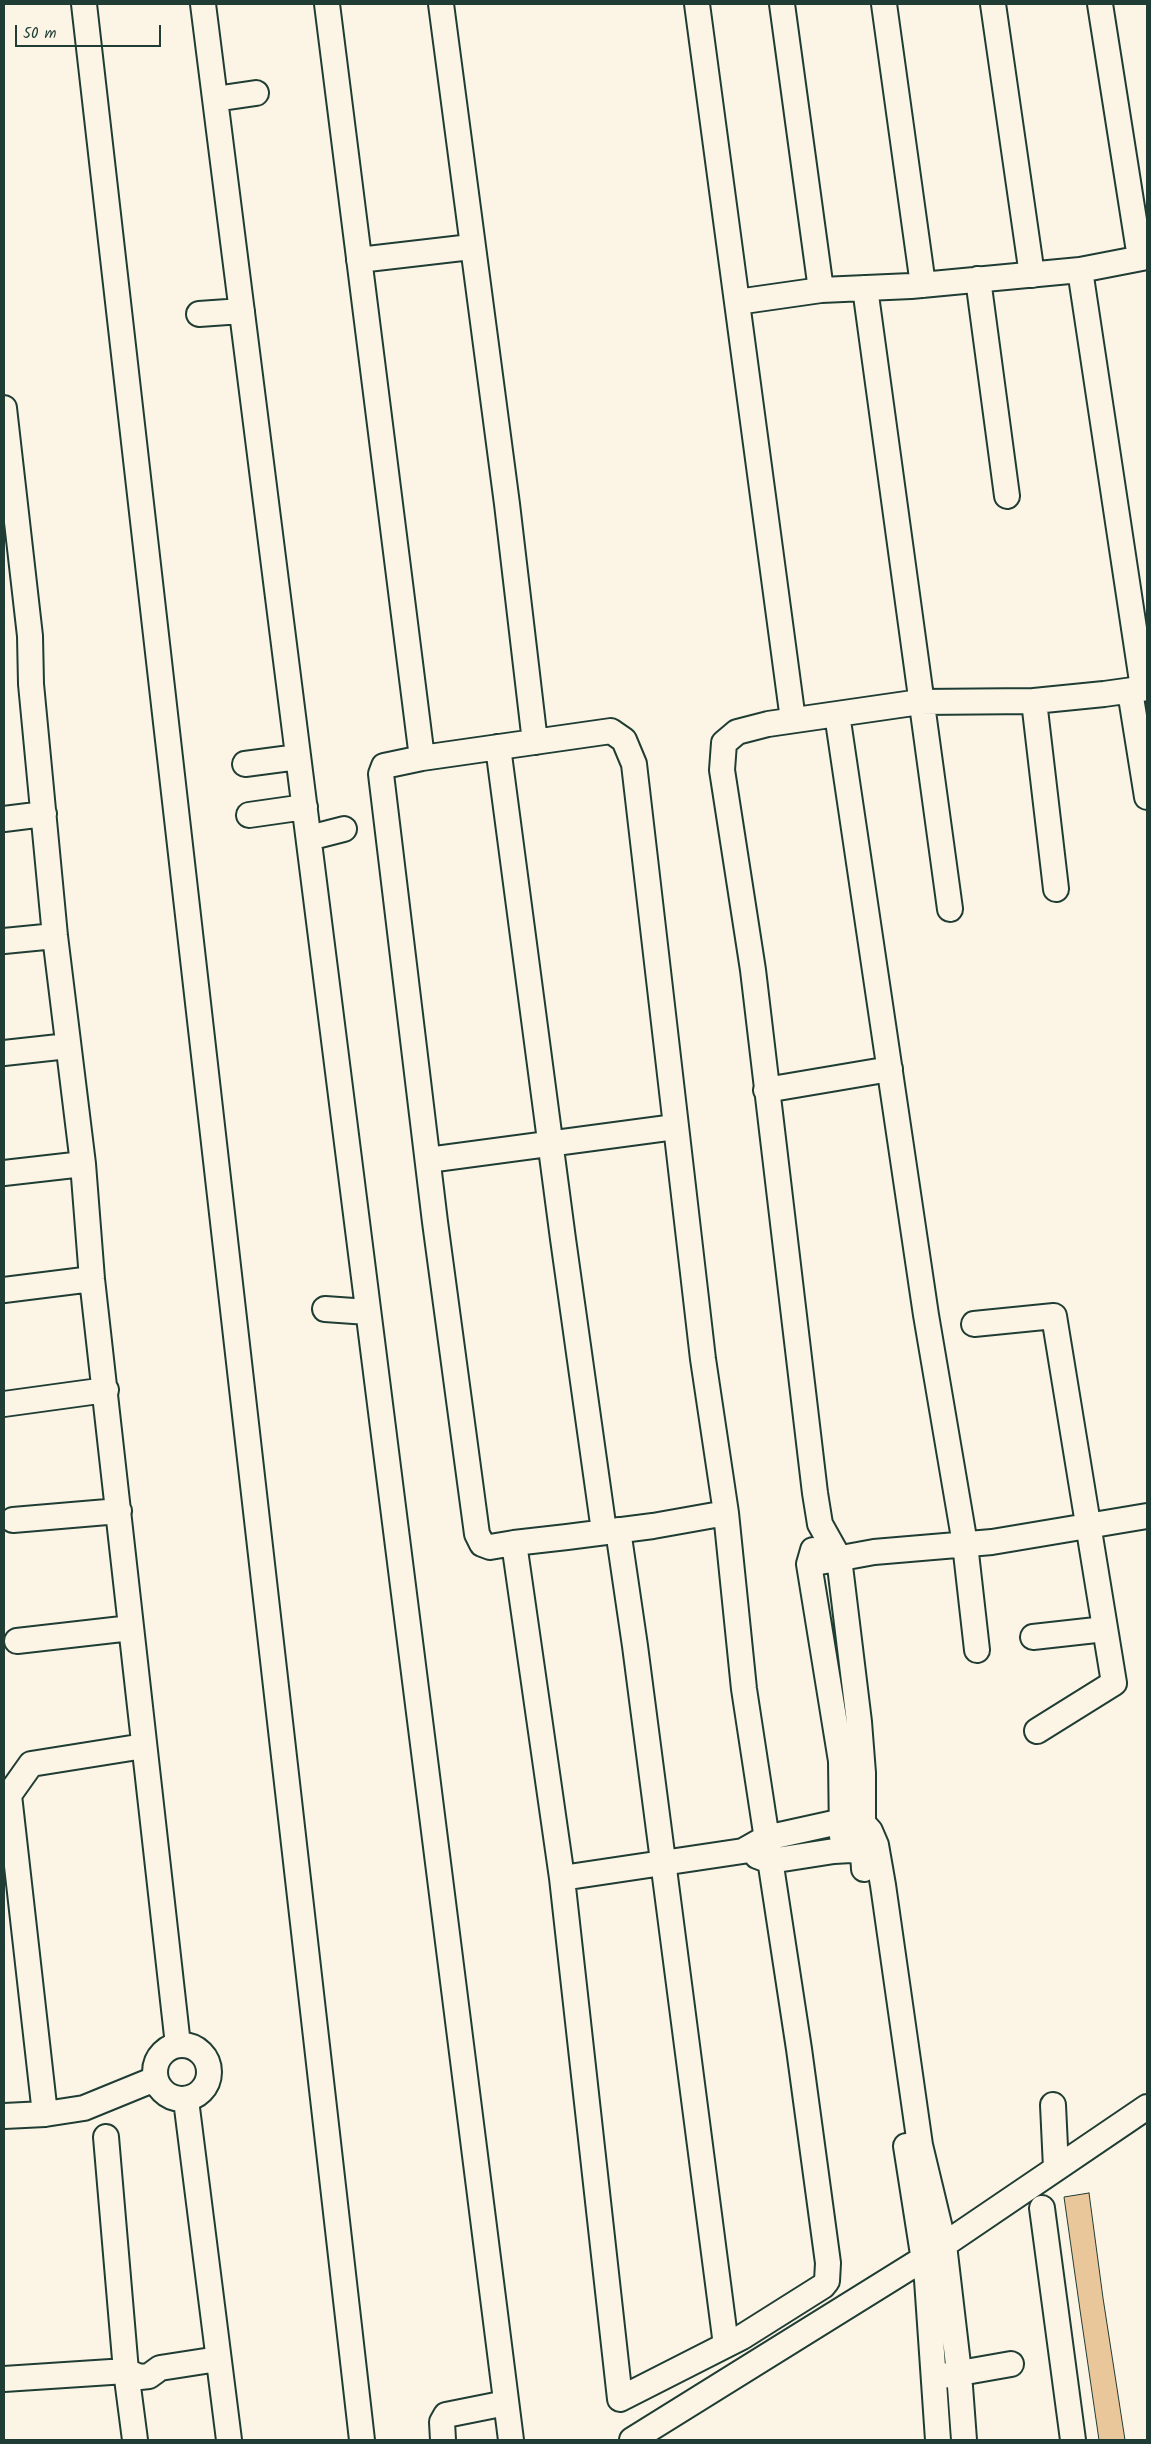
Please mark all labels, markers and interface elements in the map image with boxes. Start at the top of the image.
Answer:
scale bar [18,15,164,47]
text: 50 m [23,22,57,46]

